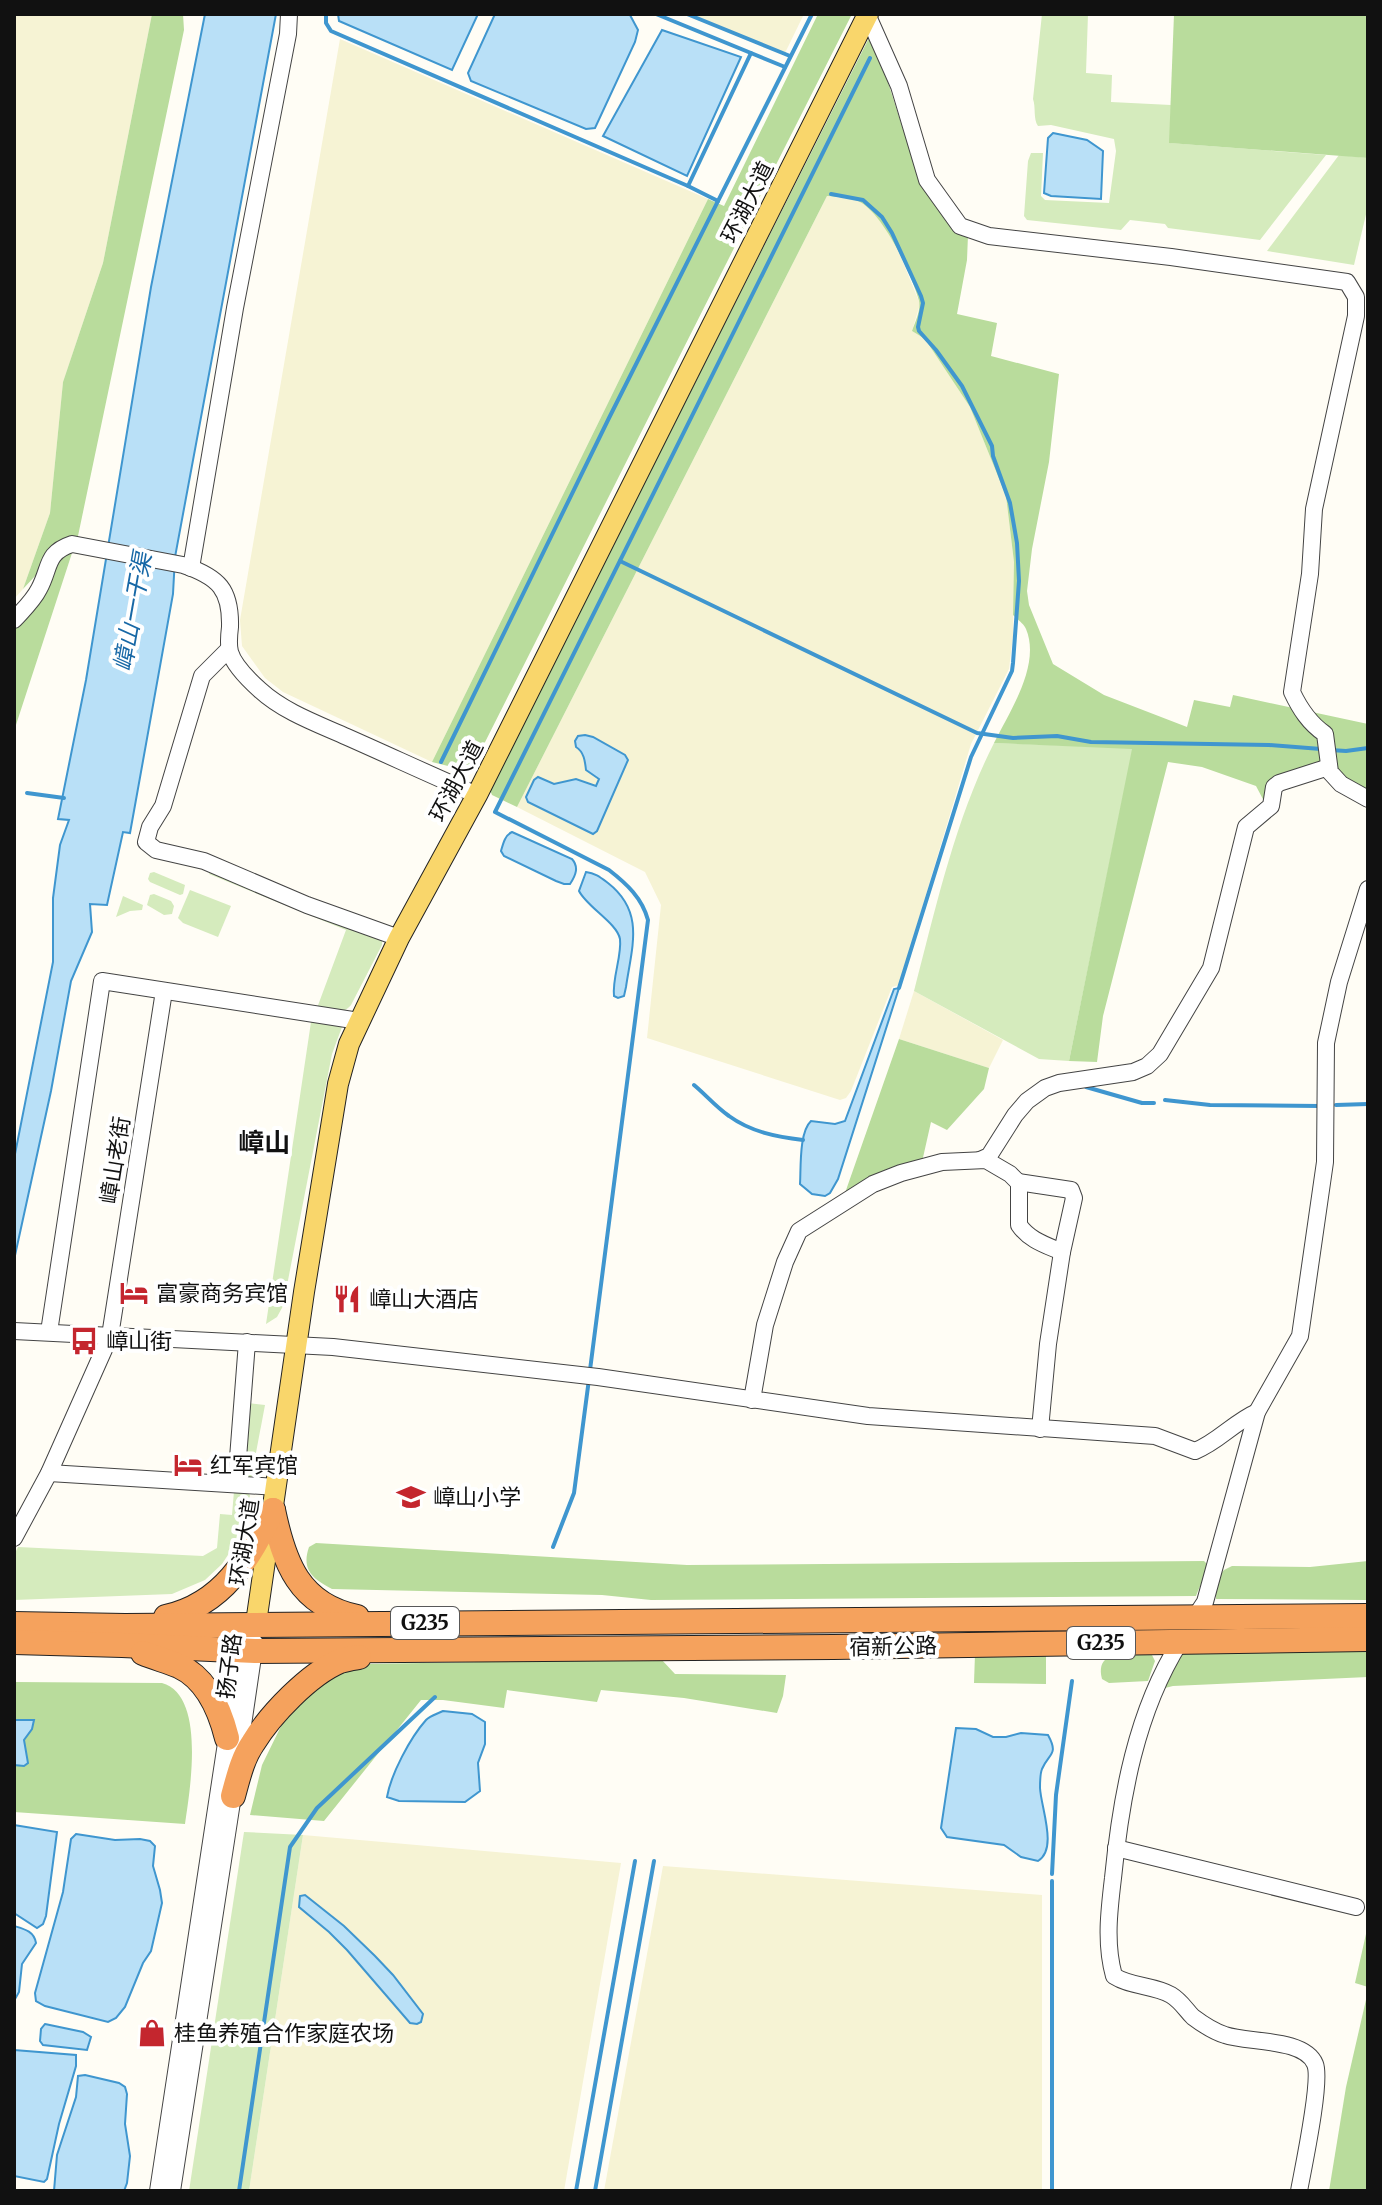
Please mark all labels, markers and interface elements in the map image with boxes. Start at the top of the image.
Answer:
street label: 环湖大道 [715,156,779,248]
water label: 嶂山一干渠 [107,547,159,674]
street label: 环湖大道 [423,736,489,826]
street label: 嶂山老街 [94,1114,136,1206]
district label: 嶂山 [238,1126,290,1159]
hotel icon: 富豪商务宾馆 [119,1278,149,1308]
place label: 富豪商务宾馆 [156,1279,288,1307]
restaurant icon: 嶂山大酒店 [332,1284,362,1314]
place label: 嶂山大酒店 [369,1285,479,1313]
bus stop icon: 嶂山街 [69,1326,99,1356]
place label: 嶂山街 [106,1327,172,1355]
hotel icon: 红军宾馆 [173,1450,203,1480]
place label: 红军宾馆 [210,1451,298,1479]
school or university icon: 嶂山小学 [396,1482,426,1512]
place label: 嶂山小学 [433,1483,521,1511]
street label: 环湖大道 [223,1496,265,1588]
road number: G235 [391,1607,459,1639]
road number: G235 [1067,1627,1135,1659]
street label: 宿新公路 [849,1631,937,1661]
street label: 扬子路 [211,1632,247,1700]
shop icon: 桂鱼养殖合作家庭农场 [137,2018,167,2048]
place label: 桂鱼养殖合作家庭农场 [174,2019,394,2047]

